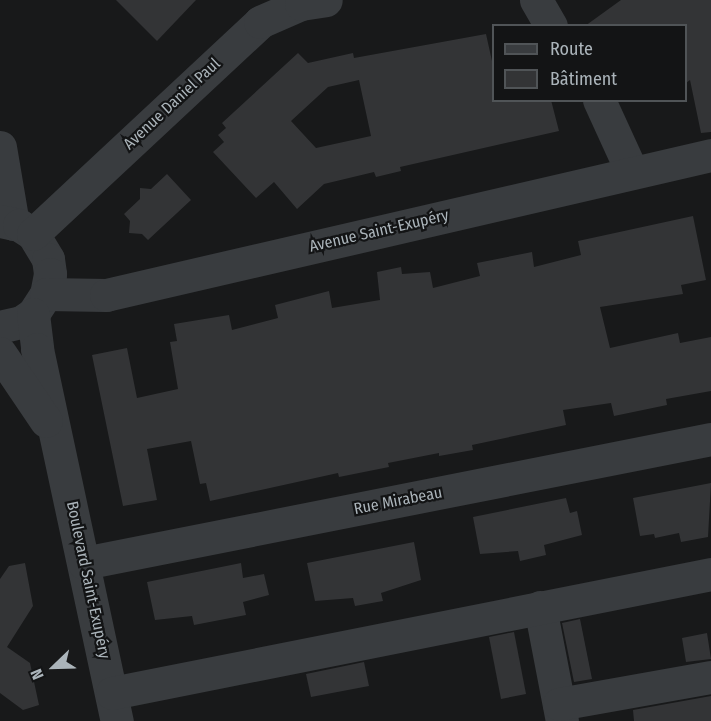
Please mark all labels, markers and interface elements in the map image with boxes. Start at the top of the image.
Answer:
legend [492,24,687,102]
text: Route [550,38,593,60]
street label: Avenue Daniel Paul [120,54,224,154]
text: Bâtiment [550,68,617,90]
street label: Avenue Saint-Exupéry [307,206,451,256]
street label: Rue Mirabeau [352,483,444,519]
street label: Boulevard Saint-Exupéry [62,500,114,660]
north arrow [24,637,84,697]
text: N [26,666,48,682]

